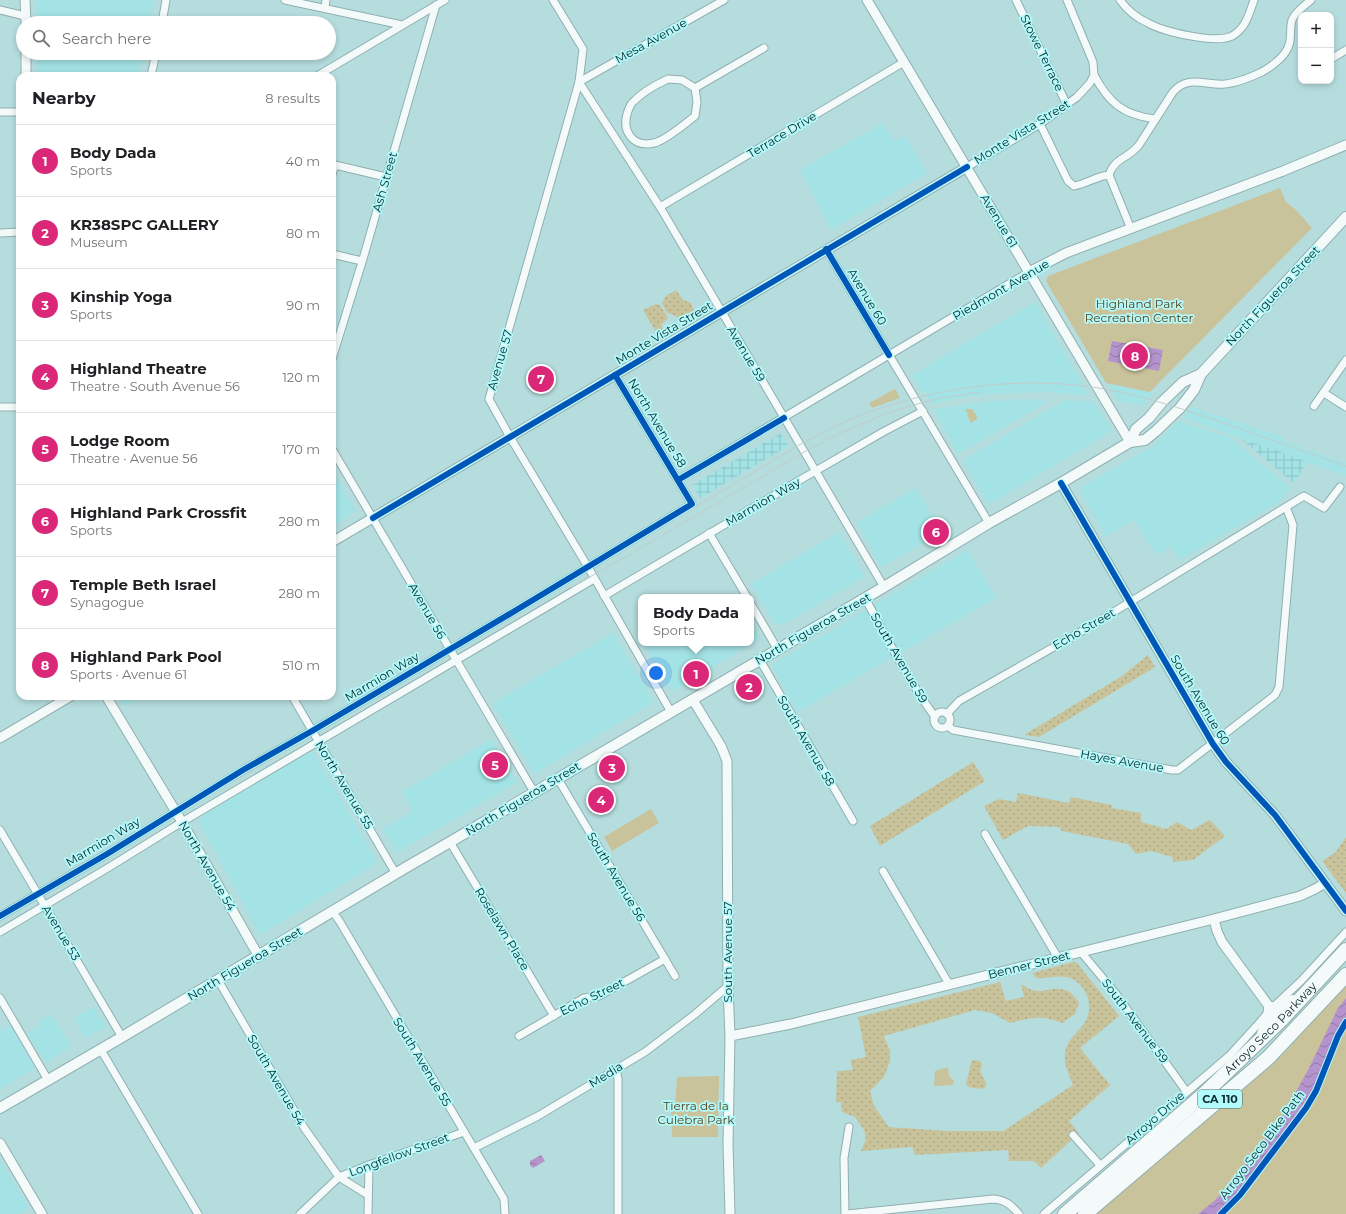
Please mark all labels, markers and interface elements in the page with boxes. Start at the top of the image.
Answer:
street label: Stowe Terrace [1017,12,1068,94]
map controls [1298,12,1334,84]
button: + [1298,12,1334,48]
street label: Mesa Avenue [612,15,689,67]
search box [16,16,336,60]
icon: search [30,27,52,49]
text: Search here [62,29,151,48]
button: − [1298,48,1334,84]
text: Nearby [32,88,96,108]
text: 8 results [265,90,320,106]
street label: Monte Vista Street [971,96,1073,167]
street label: Terrace Drive [744,108,819,161]
text: Body Dada [70,143,156,162]
street label: Ash Street [369,150,400,214]
text: 1 [42,153,48,169]
text: 40 m [286,153,320,169]
text: Sports [70,162,112,178]
street label: Avenue 61 [978,191,1021,250]
text: KR38SPC GALLERY [70,215,219,234]
text: 2 [41,225,49,241]
text: 80 m [286,225,320,241]
text: Museum [70,234,128,250]
street label: North Figueroa Street [1222,242,1323,349]
street label: Piedmont Avenue [950,256,1052,323]
street label: Avenue 60 [845,266,890,328]
text: Kinship Yoga [70,287,172,306]
park label: Highland Park Recreation Center [1085,296,1194,325]
text: 3 [41,297,49,313]
text: 90 m [286,297,320,313]
street label: Monte Vista Street [613,298,715,367]
text: Sports [70,306,112,322]
street label: Avenue 59 [724,323,769,384]
street label: Avenue 57 [484,328,515,392]
pin: 8 [1122,341,1148,371]
text: Highland Theatre [70,359,207,378]
pin: 7 [528,364,554,394]
text: 4 [41,369,49,385]
text: 120 m [282,369,320,385]
street label: North Avenue 58 [625,375,690,470]
text: Theatre · South Avenue 56 [70,378,240,394]
text: Lodge Room [70,431,170,450]
text: 5 [41,441,49,457]
text: 170 m [282,441,320,457]
text: Theatre · Avenue 56 [70,450,198,466]
street label: Marmion Way [723,474,803,529]
text: Highland Park Crossfit [70,503,247,522]
text: 6 [41,513,49,529]
text: 280 m [279,513,320,529]
pin: 6 [923,517,949,547]
text: Sports [70,522,112,538]
text: Temple Beth Israel [70,575,216,594]
street label: Avenue 56 [405,580,450,642]
text: 7 [41,585,49,601]
text: 280 m [279,585,320,601]
street label: North Figueroa Street [752,589,874,668]
text: Synagogue [70,594,144,610]
popup [638,594,754,646]
text: Body Dada [653,603,739,622]
street label: Echo Street [1050,605,1118,652]
street label: South Avenue 59 [868,610,931,706]
text: Sports [653,622,695,638]
text: Highland Park Pool [70,647,222,666]
street label: Marmion Way [342,648,422,705]
street label: South Avenue 60 [1168,652,1233,748]
text: 8 [41,657,49,673]
text: 510 m [282,657,320,673]
pin: 1 [683,659,709,689]
your location [646,663,666,683]
text: Sports · Avenue 61 [70,666,187,682]
pin: 2 [736,672,762,702]
street label: South Avenue 58 [774,693,839,789]
street label: North Avenue 55 [312,738,377,832]
street label: Hayes Avenue [1079,746,1165,775]
pin: 5 [482,750,508,780]
pin: 3 [599,753,625,783]
street label: North Figueroa Street [463,758,583,839]
pin: 4 [588,785,614,815]
street label: Marmion Way [63,813,143,870]
street label: North Avenue 54 [176,818,239,914]
street label: South Avenue 56 [584,829,649,924]
street label: Roselawn Place [472,885,533,973]
street label: South Avenue 57 [720,901,735,1003]
street label: Avenue 53 [39,902,84,963]
street label: North Figueroa Street [185,923,305,1004]
street label: Benner Street [986,947,1072,982]
street label: Echo Street [557,974,626,1019]
street label: South Avenue 59 [1099,976,1172,1066]
street label: Arroyo Seco Parkway [1221,978,1320,1078]
street label: South Avenue 55 [390,1015,455,1109]
street label: South Avenue 54 [244,1032,309,1128]
street label: Media [586,1058,625,1091]
street label: Arroyo Seco Bike Path [1216,1087,1307,1202]
street label: Arroyo Drive [1122,1088,1187,1147]
road number: CA 110 [1198,1090,1242,1108]
park label: Tierra de la Culebra Park [658,1098,735,1127]
street label: Longfellow Street [347,1129,451,1180]

